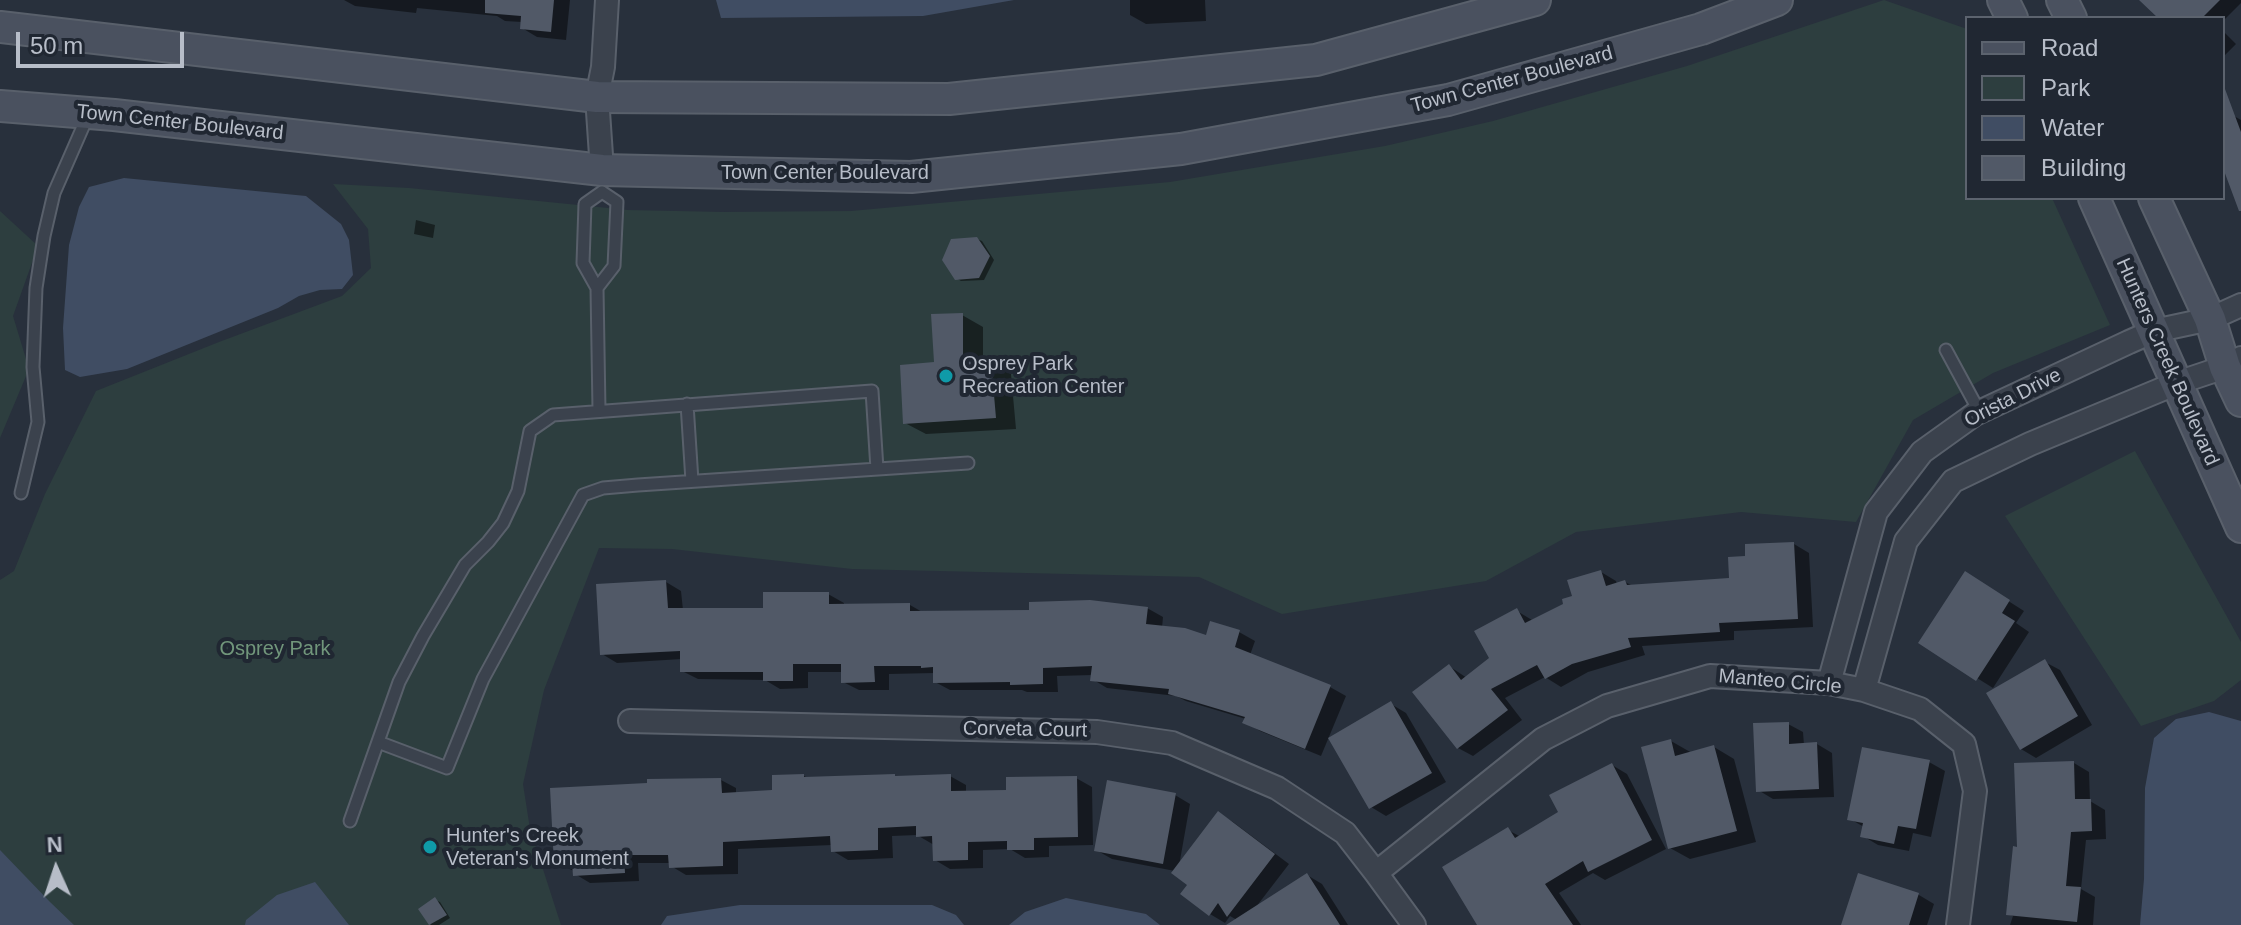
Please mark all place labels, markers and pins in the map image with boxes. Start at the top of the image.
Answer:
place label: Osprey Park Recreation Center [962,352,1124,399]
marker: Osprey Park Recreation Center [937,367,955,385]
place label: Hunter's Creek Veteran's Monument [446,824,629,871]
marker: Hunter's Creek Veteran's Monument [421,838,439,856]

